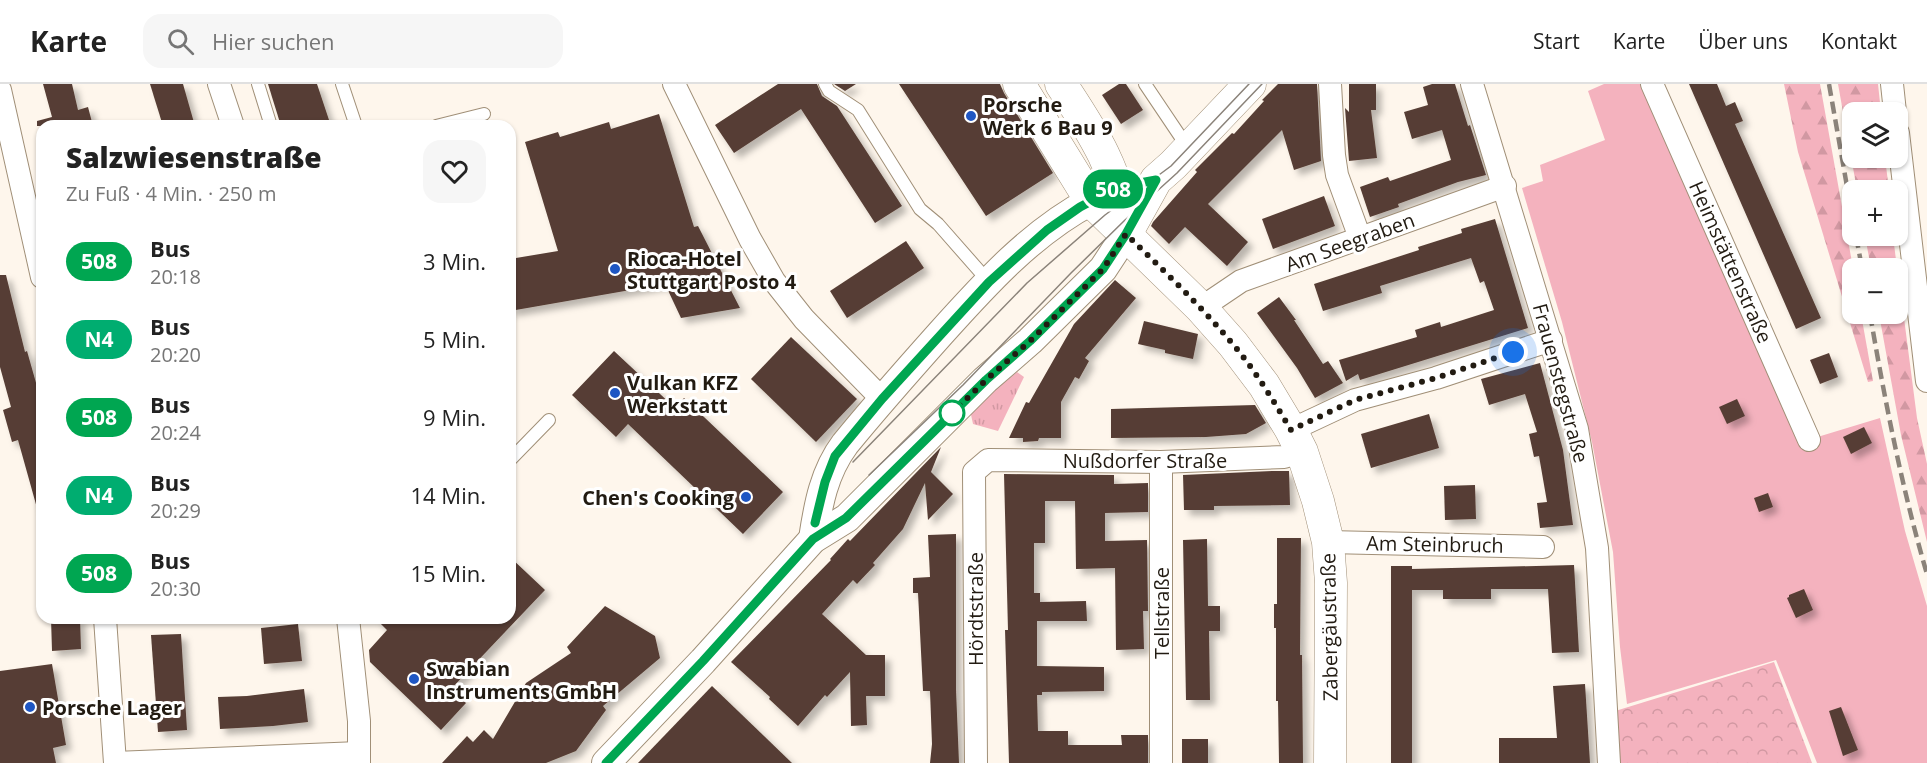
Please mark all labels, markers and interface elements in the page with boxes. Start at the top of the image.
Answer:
search box [143,14,563,68]
text: Karte [30,22,107,60]
icon: search [164,25,197,58]
text: Hier suchen [212,26,335,56]
text: Start [1533,27,1580,55]
text: Karte [1613,27,1665,55]
text: Über uns [1698,27,1788,55]
text: Kontakt [1821,27,1897,55]
place label: Porsche Werk 6 Bau 9 [983,91,1113,141]
map controls [1842,102,1908,324]
button: layers [1842,102,1908,168]
marker: Porsche Werk 6 Bau 9 [964,109,978,123]
text: Salzwiesenstraße [66,138,322,176]
button: heart [423,140,486,203]
line badge: 508 [1078,170,1148,208]
text: 508 [1095,175,1131,203]
street label: Heimstättenstraße [1683,177,1779,347]
text: Zu Fuß · 4 Min. · 250 m [66,180,276,207]
button: + [1842,180,1908,246]
street label: Am Seegraben [1282,206,1418,278]
text: Bus [150,233,190,263]
place label: Rioca-Hotel Stuttgart Posto 4 [627,245,797,295]
text: 3 Min. [423,246,486,276]
text: 508 [81,247,117,275]
button: − [1842,258,1908,324]
marker: Rioca-Hotel Stuttgart Posto 4 [608,262,622,276]
text: 20:18 [150,263,201,290]
street label: Frauenstegstraße [1527,300,1595,466]
text: Bus [150,311,190,341]
text: 5 Min. [423,324,486,354]
text: N4 [84,325,114,353]
your location [1498,337,1528,367]
text: 20:20 [150,341,201,368]
place label: Vulkan KFZ Werkstatt [627,369,738,419]
marker: Vulkan KFZ Werkstatt [608,386,622,400]
text: Bus [150,389,190,419]
unlabelled marker [939,400,965,426]
text: 9 Min. [423,402,486,432]
text: 508 [81,403,117,431]
text: 20:24 [150,419,201,446]
street label: Nußdorfer Straße [1063,447,1227,474]
text: Bus [150,467,190,497]
text: 14 Min. [411,480,486,510]
text: N4 [84,481,114,509]
place label: Chen's Cooking [582,484,735,511]
marker: Chen's Cooking [739,490,753,504]
text: 20:29 [150,497,201,524]
street label: Am Steinbruch [1366,529,1504,559]
text: Bus [150,545,190,575]
street label: Hördtstraße [962,552,989,666]
street label: Zabergäustraße [1314,553,1344,701]
text: 15 Min. [411,558,486,588]
text: 508 [81,559,117,587]
street label: Tellstraße [1148,567,1175,659]
text: 20:30 [150,575,201,602]
place label: Swabian Instruments GmbH [426,655,617,705]
marker: Swabian Instruments GmbH [407,672,421,686]
place label: Porsche Lager [42,694,182,721]
marker: Porsche Lager [23,700,37,714]

